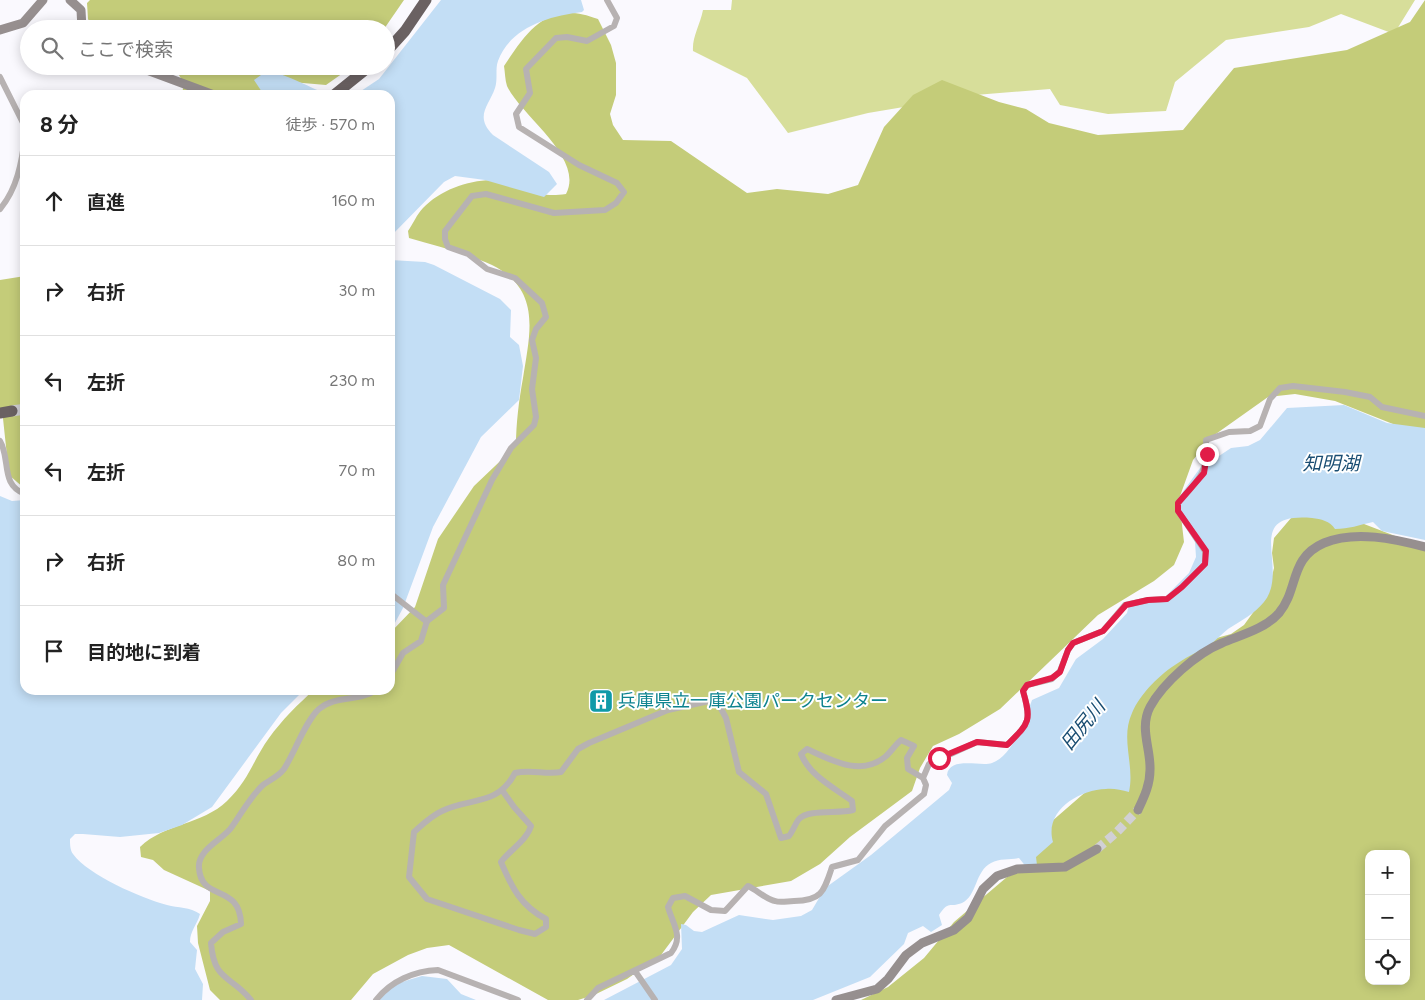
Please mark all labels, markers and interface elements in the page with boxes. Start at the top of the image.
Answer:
search box [20,20,395,75]
icon: search [38,34,66,62]
text: ここで検索 [78,38,173,61]
text: 8 分 [40,112,79,137]
text: 徒歩 · 570 m [285,115,375,134]
icon: ahead [40,187,68,215]
text: 直進 [87,191,125,214]
text: 160 m [332,191,375,210]
icon: right [40,277,68,305]
text: 右折 [87,281,125,304]
text: 30 m [338,281,375,300]
icon: left [40,367,68,395]
text: 左折 [87,371,125,394]
text: 230 m [330,371,375,390]
route end [1196,443,1219,466]
water label: 知明湖 [1302,452,1362,475]
icon: left [40,457,68,485]
text: 左折 [87,461,125,484]
text: 70 m [339,461,375,480]
icon: right [40,547,68,575]
text: 右折 [87,551,125,574]
text: 80 m [337,551,375,570]
icon: arrive [40,637,68,665]
text: 目的地に到着 [87,641,201,664]
building icon: 兵庫県立一庫公園パークセンター [588,688,614,714]
place label: 兵庫県立一庫公園パークセンター [618,690,888,712]
water label: 田尻川 [1056,694,1111,754]
route start [928,747,951,770]
map controls [1365,850,1410,985]
button: + [1365,850,1410,895]
button: − [1365,895,1410,940]
button: locate [1365,940,1410,985]

